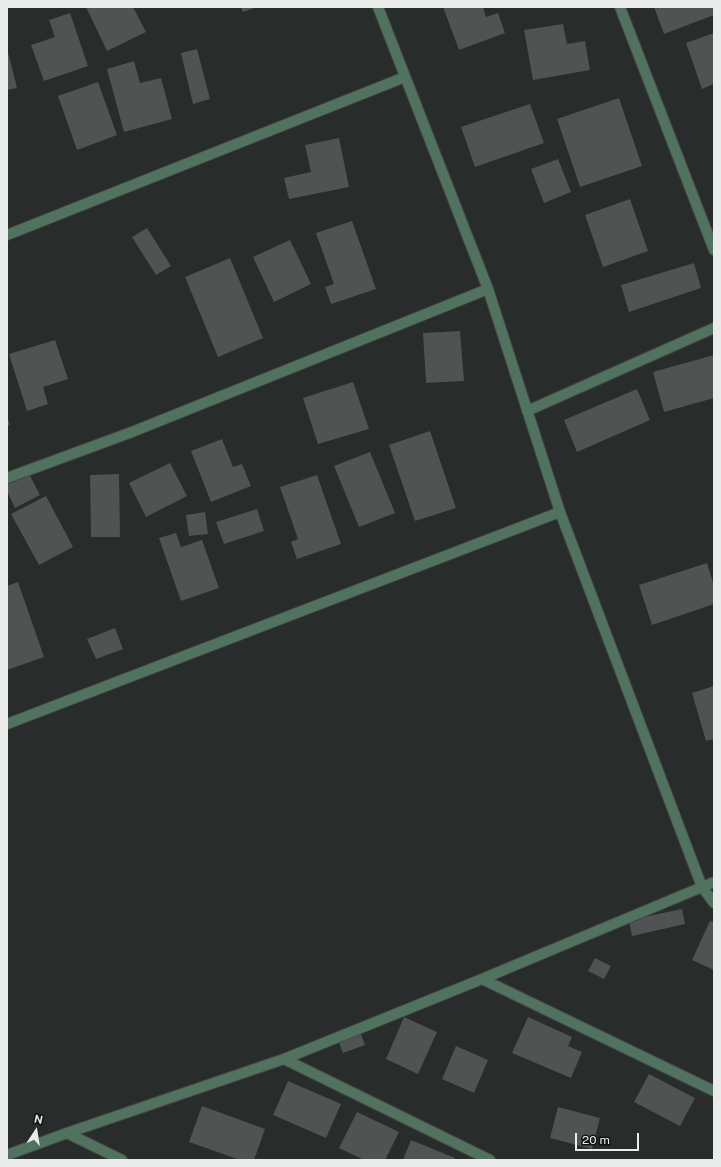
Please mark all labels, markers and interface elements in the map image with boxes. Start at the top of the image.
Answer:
north arrow [16,1111,56,1151]
text: N [33,1112,44,1126]
scale bar [577,1125,641,1151]
text: 20 m [582,1133,610,1147]

